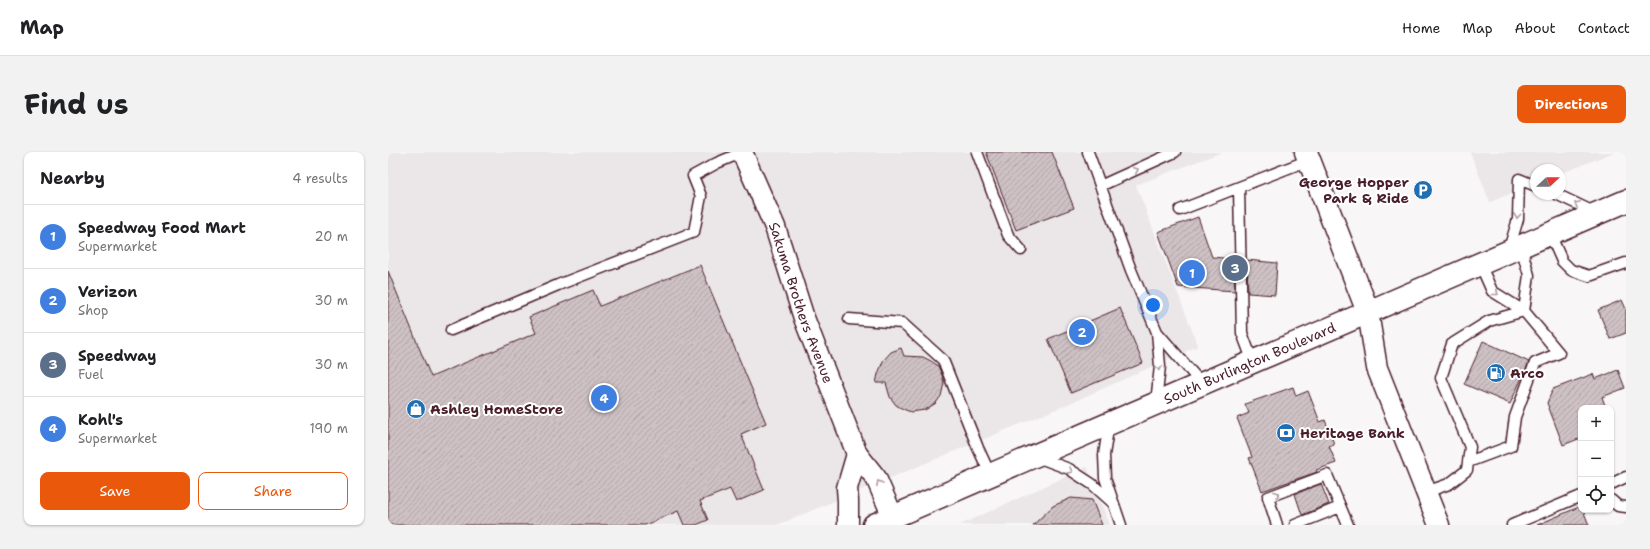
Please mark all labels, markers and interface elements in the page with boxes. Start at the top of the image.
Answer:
text: Map [20,15,64,40]
text: Home [1402,19,1441,37]
text: Map [1463,19,1493,37]
text: About [1515,19,1556,37]
text: Contact [1578,19,1630,37]
text: Find us [24,85,129,123]
button: Directions [1517,85,1626,123]
north arrow [1530,164,1566,200]
text: Nearby [40,167,105,189]
one-way arrow [1132,167,1139,175]
text: 4 results [292,170,348,187]
place label: George Hopper Park & Ride [1299,173,1409,207]
parking icon: George Hopper Park & Ride [1412,179,1434,201]
one-way arrow [1574,201,1581,209]
one-way arrow [1513,213,1522,219]
text: Speedway Food Mart [78,218,246,238]
street label: Sakuma Brothers Avenue [765,219,838,386]
text: 1 [50,228,56,245]
text: 20 m [315,228,348,245]
text: Supermarket [78,238,157,255]
pin: 3 [1222,253,1248,283]
pin: 1 [1179,258,1205,288]
text: Verizon [78,282,137,302]
one-way arrow [1491,288,1499,295]
text: 2 [48,292,58,309]
text: 30 m [314,292,348,309]
your location [1143,295,1163,315]
text: Shop [78,302,108,319]
pin: 2 [1069,317,1095,347]
street label: South Burlington Boulevard [1161,318,1339,408]
text: Speedway [78,346,156,366]
text: 3 [48,356,58,373]
text: 30 m [314,356,348,373]
fuel station icon: Arco [1485,362,1507,384]
place label: Arco [1510,364,1544,382]
one-way arrow [1155,365,1163,371]
text: Fuel [78,366,103,383]
pin: 4 [591,383,617,413]
shop icon: Ashley HomeStore [405,398,427,420]
place label: Ashley HomeStore [430,400,563,418]
map controls [1578,405,1614,513]
button: + [1578,405,1614,441]
text: Kohl's [78,410,123,430]
text: 4 [48,420,58,437]
text: 190 m [309,420,348,437]
bank icon: Heritage Bank [1275,422,1297,444]
place label: Heritage Bank [1300,424,1405,442]
text: Supermarket [78,430,157,447]
button: − [1578,441,1614,477]
one-way arrow [1065,466,1073,473]
button: Save [40,472,190,510]
button: Share [198,472,348,510]
button: locate [1578,477,1614,513]
one-way arrow [876,480,883,487]
one-way arrow [1273,490,1280,498]

